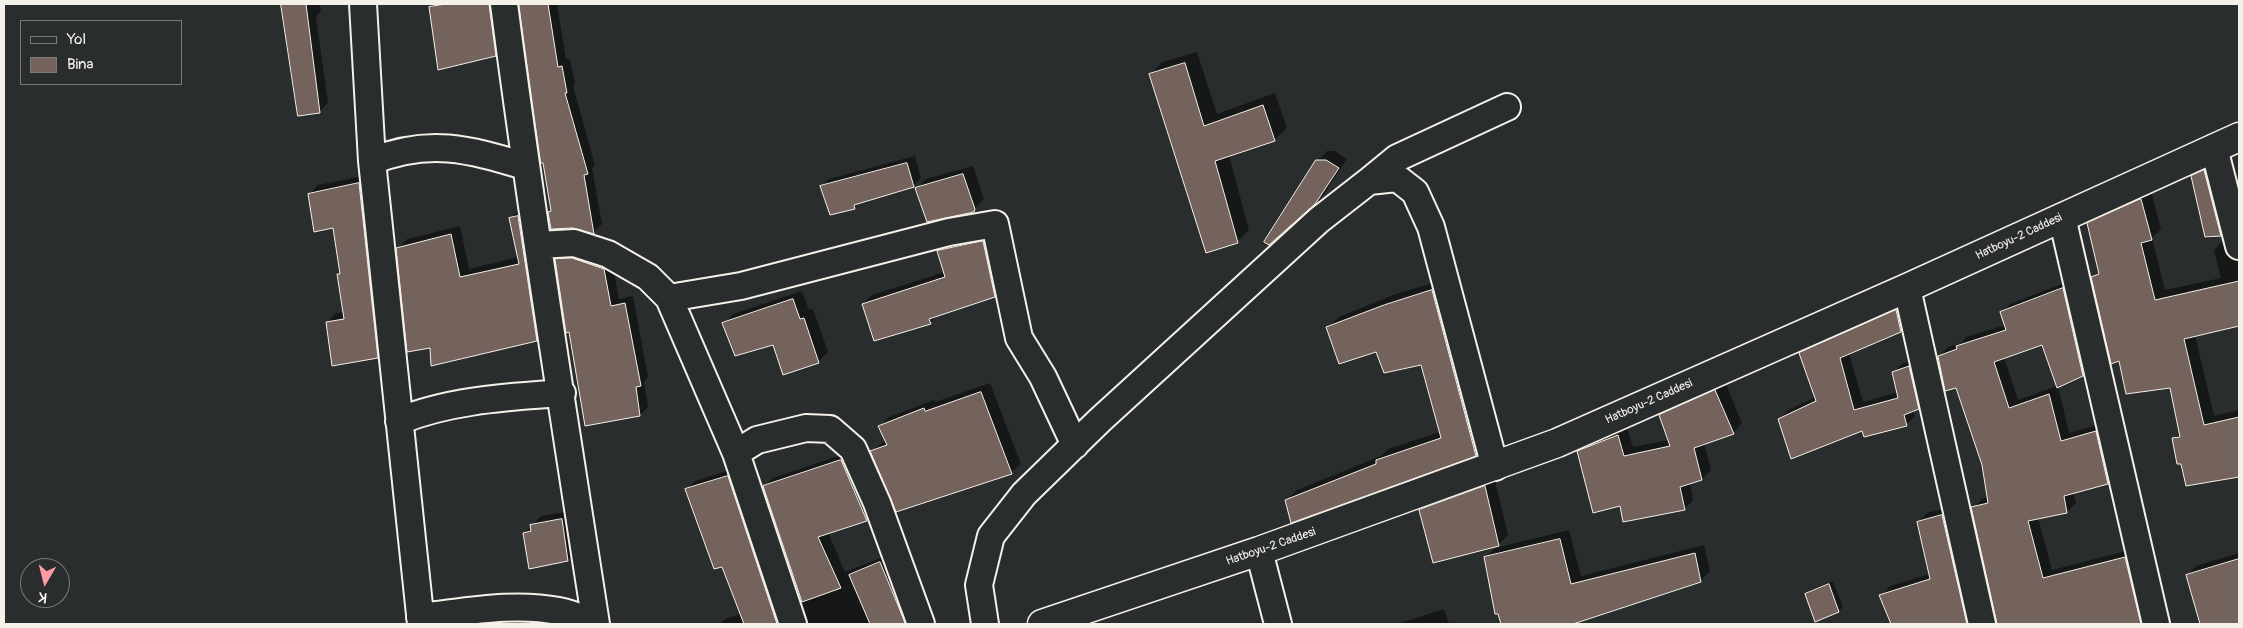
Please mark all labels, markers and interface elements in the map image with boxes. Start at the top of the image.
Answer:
legend [20,20,182,85]
text: Yol [67,30,86,49]
text: Bina [67,55,93,74]
street label: Hatboyu-2 Caddesi [1973,211,2065,263]
street label: Hatboyu-2 Caddesi [1603,376,1695,428]
street label: Hatboyu-2 Caddesi [1224,525,1318,569]
north arrow [20,558,70,608]
text: K [38,588,48,606]

